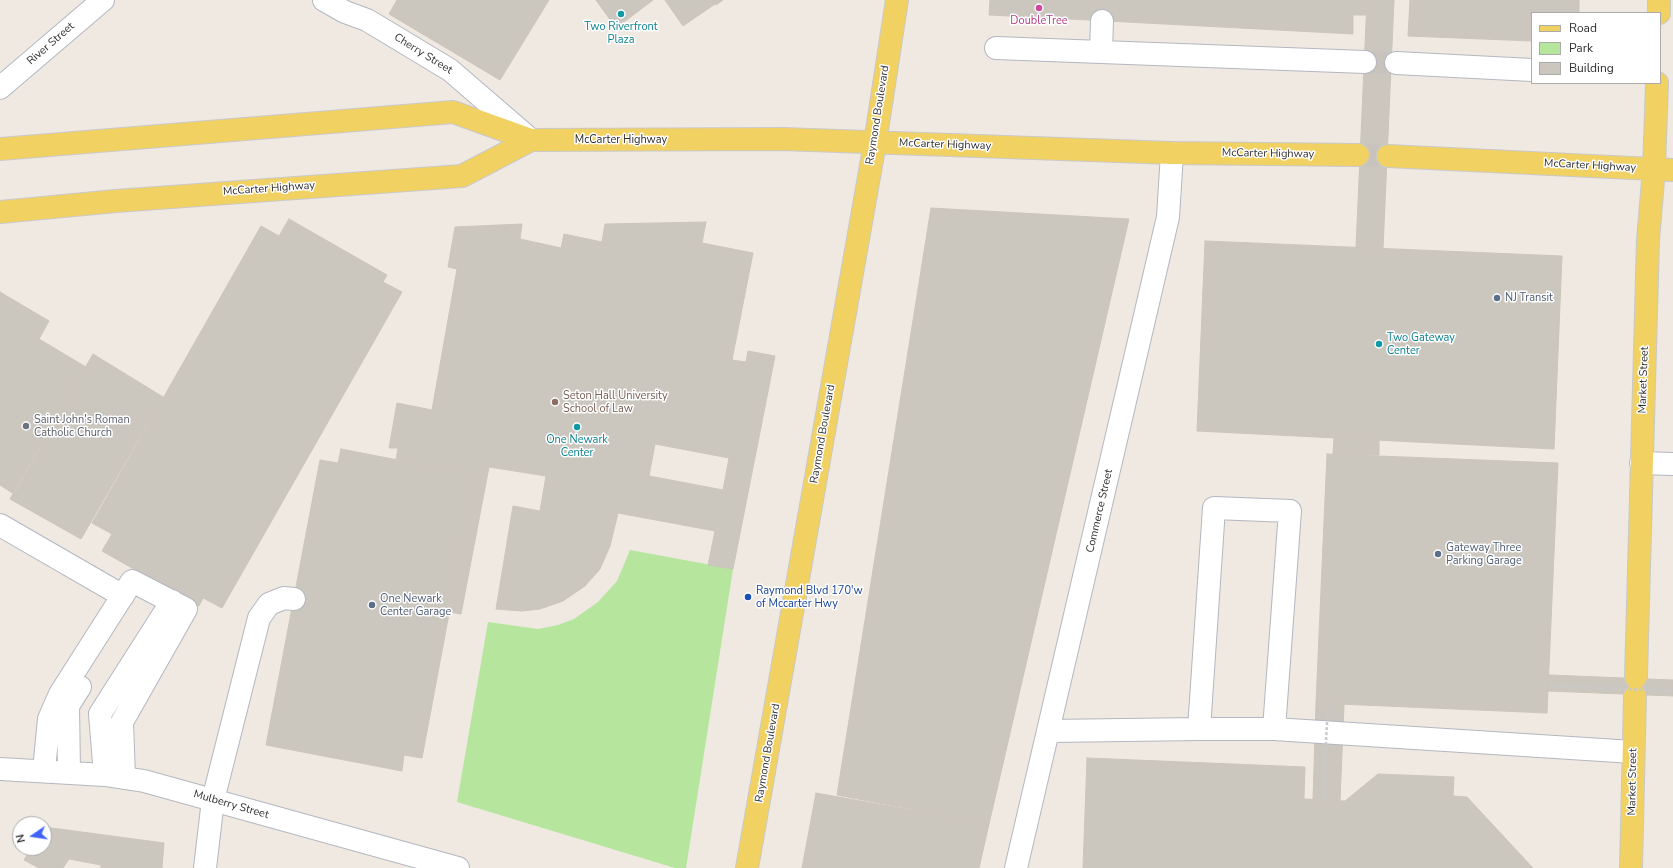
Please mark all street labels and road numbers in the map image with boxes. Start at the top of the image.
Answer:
street label: River Street [25,20,77,68]
street label: Cherry Street [391,31,455,77]
street label: Raymond Boulevard [864,65,892,165]
street label: McCarter Highway [575,133,667,147]
street label: McCarter Highway [899,137,991,153]
street label: McCarter Highway [1222,147,1314,161]
street label: McCarter Highway [1544,157,1636,175]
street label: McCarter Highway [222,179,316,199]
street label: Market Street [1636,346,1652,414]
street label: Raymond Boulevard [808,384,838,484]
street label: Commerce Street [1084,468,1116,554]
street label: Raymond Boulevard [753,703,783,803]
street label: Market Street [1626,748,1640,816]
street label: Mulberry Street [192,788,270,822]

